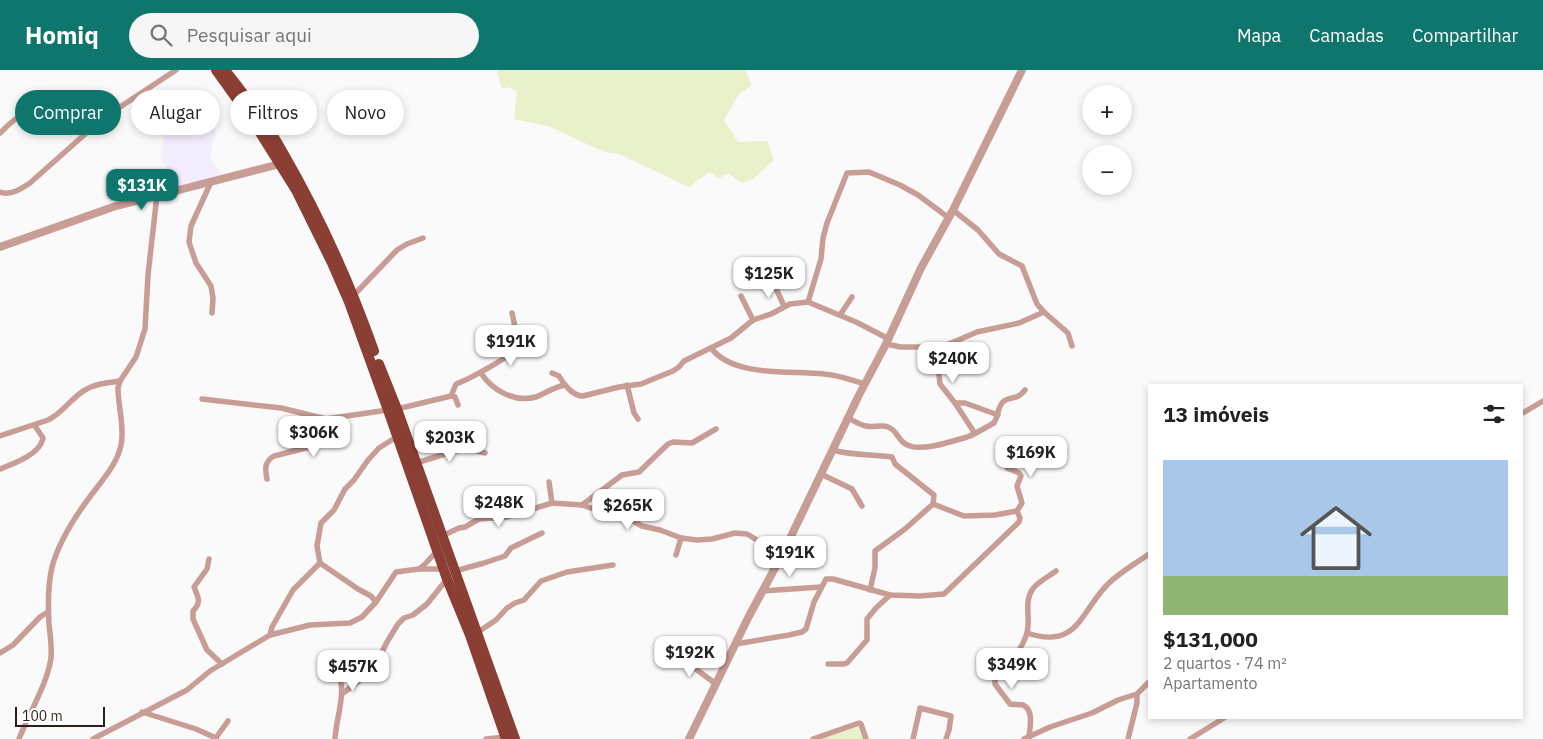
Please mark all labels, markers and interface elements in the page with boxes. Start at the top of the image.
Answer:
search box [129,13,479,58]
text: Homiq [25,19,99,51]
icon: search [147,21,175,49]
text: Pesquisar aqui [187,23,312,47]
text: Mapa [1237,24,1281,47]
text: Camadas [1309,24,1384,47]
text: Compartilhar [1412,24,1518,47]
map controls [1082,85,1132,195]
button: + [1082,85,1132,135]
chip: Comprar [15,90,121,135]
chip: Alugar [131,90,220,135]
chip: Filtros [230,90,317,135]
chip: Novo [327,90,404,135]
button: − [1082,145,1132,195]
pin: $131K [107,168,177,211]
text: $131K [117,175,167,195]
pin: $125K [734,256,804,299]
text: $125K [744,263,794,283]
pin: $191K [476,324,546,367]
text: $191K [486,331,536,351]
pin: $240K [918,342,988,384]
text: $240K [928,348,978,368]
text: 13 imóveis [1163,400,1269,428]
icon: filters [1480,400,1508,428]
pin: $306K [279,416,349,458]
pin: $203K [415,420,485,463]
text: $306K [289,422,339,442]
text: $203K [425,427,475,447]
pin: $169K [996,436,1066,478]
text: $169K [1006,442,1056,462]
pin: $248K [464,486,534,528]
pin: $265K [593,488,663,531]
text: $248K [474,492,524,512]
icon: home [1291,493,1381,583]
text: $265K [603,495,653,515]
pin: $191K [755,536,825,578]
text: $191K [765,542,815,562]
text: $131,000 [1163,625,1258,653]
pin: $192K [655,636,725,678]
text: $192K [665,642,715,662]
pin: $349K [977,648,1047,690]
pin: $457K [318,650,388,692]
text: 2 quartos · 74 m² [1163,653,1287,673]
text: $349K [987,654,1037,674]
text: $457K [328,656,378,676]
text: Apartamento [1163,673,1258,693]
scale bar [15,704,105,727]
text: 100 m [22,707,63,725]

